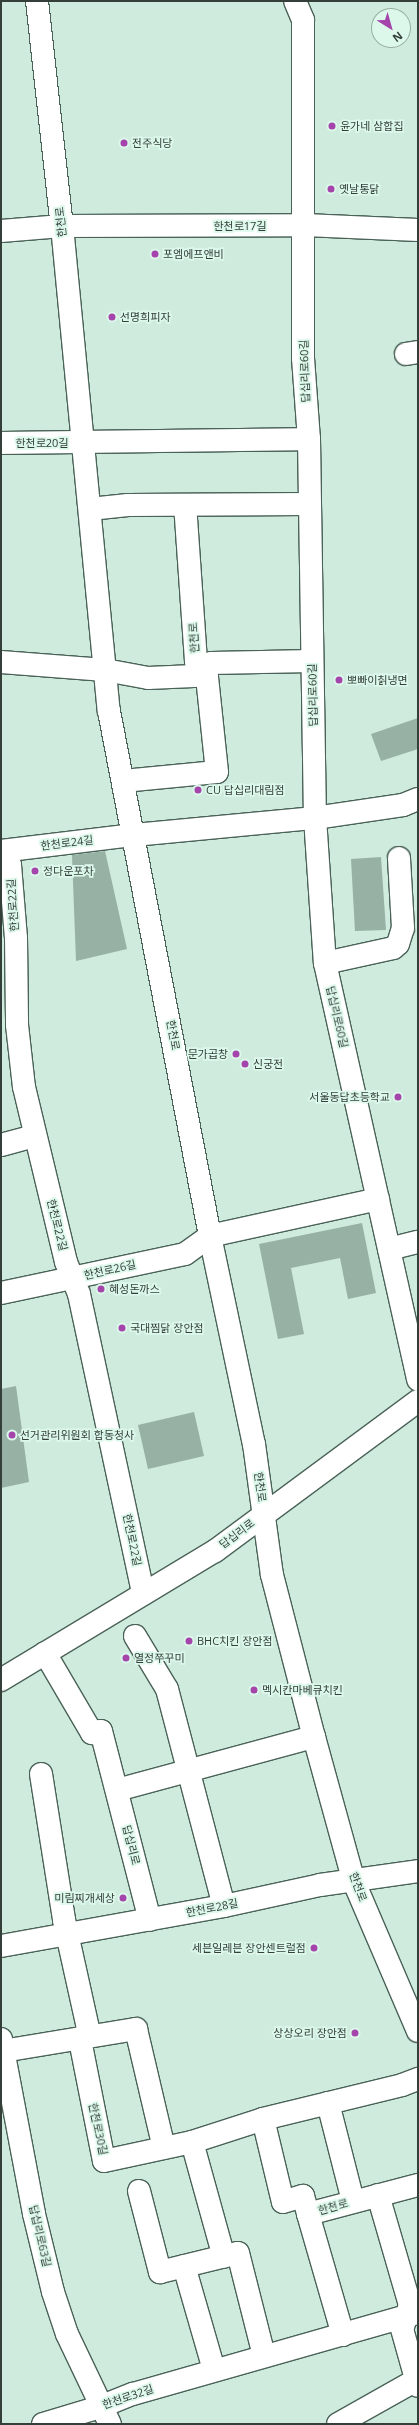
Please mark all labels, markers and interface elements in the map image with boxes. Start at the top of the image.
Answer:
north arrow [371,8,411,48]
text: N [390,28,406,46]
place label: 윤가네 삼합집 [340,119,404,133]
marker: 윤가네 삼합집 [327,121,337,131]
place label: 전주식당 [132,136,172,150]
marker: 전주식당 [119,138,129,148]
place label: 옛날통닭 [339,182,379,196]
marker: 옛날통닭 [326,184,336,194]
street label: 한천로 [53,206,69,238]
street label: 한천로17길 [213,219,267,233]
place label: 포엠에프앤비 [163,247,224,261]
marker: 포엠에프앤비 [150,249,160,259]
place label: 선명희피자 [120,310,171,324]
marker: 선명희피자 [107,312,117,322]
street label: 답십리로60길 [297,339,313,403]
street label: 한천로20길 [15,436,69,450]
street label: 한천로 [186,622,202,654]
street label: 답십리로60길 [306,663,320,727]
place label: 뽀빠이칡냉면 [347,673,408,687]
marker: 뽀빠이칡냉면 [334,675,344,685]
place label: CU 답십리대림점 [206,783,285,797]
marker: CU 답십리대림점 [193,785,203,795]
street label: 한천로24길 [40,833,94,853]
place label: 정다운포차 [43,864,94,878]
marker: 정다운포차 [30,866,40,876]
street label: 한천로22길 [5,878,21,932]
street label: 답십리로60길 [323,985,351,1049]
street label: 한천로 [164,1019,182,1051]
place label: 문가곱창 [188,1047,228,1061]
marker: 문가곱창 [231,1049,241,1059]
place label: 신궁전 [253,1057,283,1071]
marker: 신궁전 [240,1059,250,1069]
place label: 서울동답초등학교 [309,1090,390,1104]
marker: 서울동답초등학교 [393,1092,403,1102]
street label: 한천로22길 [44,1198,70,1252]
street label: 한천로26길 [83,1258,137,1282]
place label: 혜성돈까스 [109,1282,160,1296]
marker: 혜성돈까스 [96,1284,106,1294]
place label: 국대찜닭 장안점 [130,1321,204,1335]
marker: 국대찜닭 장안점 [117,1323,127,1333]
place label: 선거관리위원회 합동청사 [20,1428,134,1442]
marker: 선거관리위원회 합동청사 [7,1430,17,1440]
street label: 한천로 [251,1471,269,1503]
street label: 한천로22길 [120,1513,144,1567]
street label: 답십리로 [217,1517,257,1551]
place label: BHC치킨 장안점 [197,1634,273,1648]
marker: BHC치킨 장안점 [184,1636,194,1646]
place label: 열정쭈꾸미 [134,1651,185,1665]
marker: 열정쭈꾸미 [121,1653,131,1663]
place label: 멕시칸마베큐치킨 [262,1683,343,1697]
marker: 멕시칸마베큐치킨 [249,1685,259,1695]
street label: 답십리로 [120,1824,142,1866]
street label: 한천로 [347,1870,369,1904]
place label: 미림찌개세상 [54,1891,115,1905]
marker: 미림찌개세상 [118,1893,128,1903]
street label: 한천로28길 [185,1896,239,1920]
place label: 세븐일레븐 장안센트럴점 [192,1941,306,1955]
marker: 세븐일레븐 장안센트럴점 [309,1943,319,1953]
place label: 상상오리 장안점 [273,2026,347,2040]
marker: 상상오리 장안점 [350,2028,360,2038]
street label: 한천로30길 [86,2102,110,2156]
street label: 한천로 [317,2196,349,2218]
street label: 답십리로63길 [26,2204,54,2268]
street label: 한천로32길 [101,2382,155,2412]

